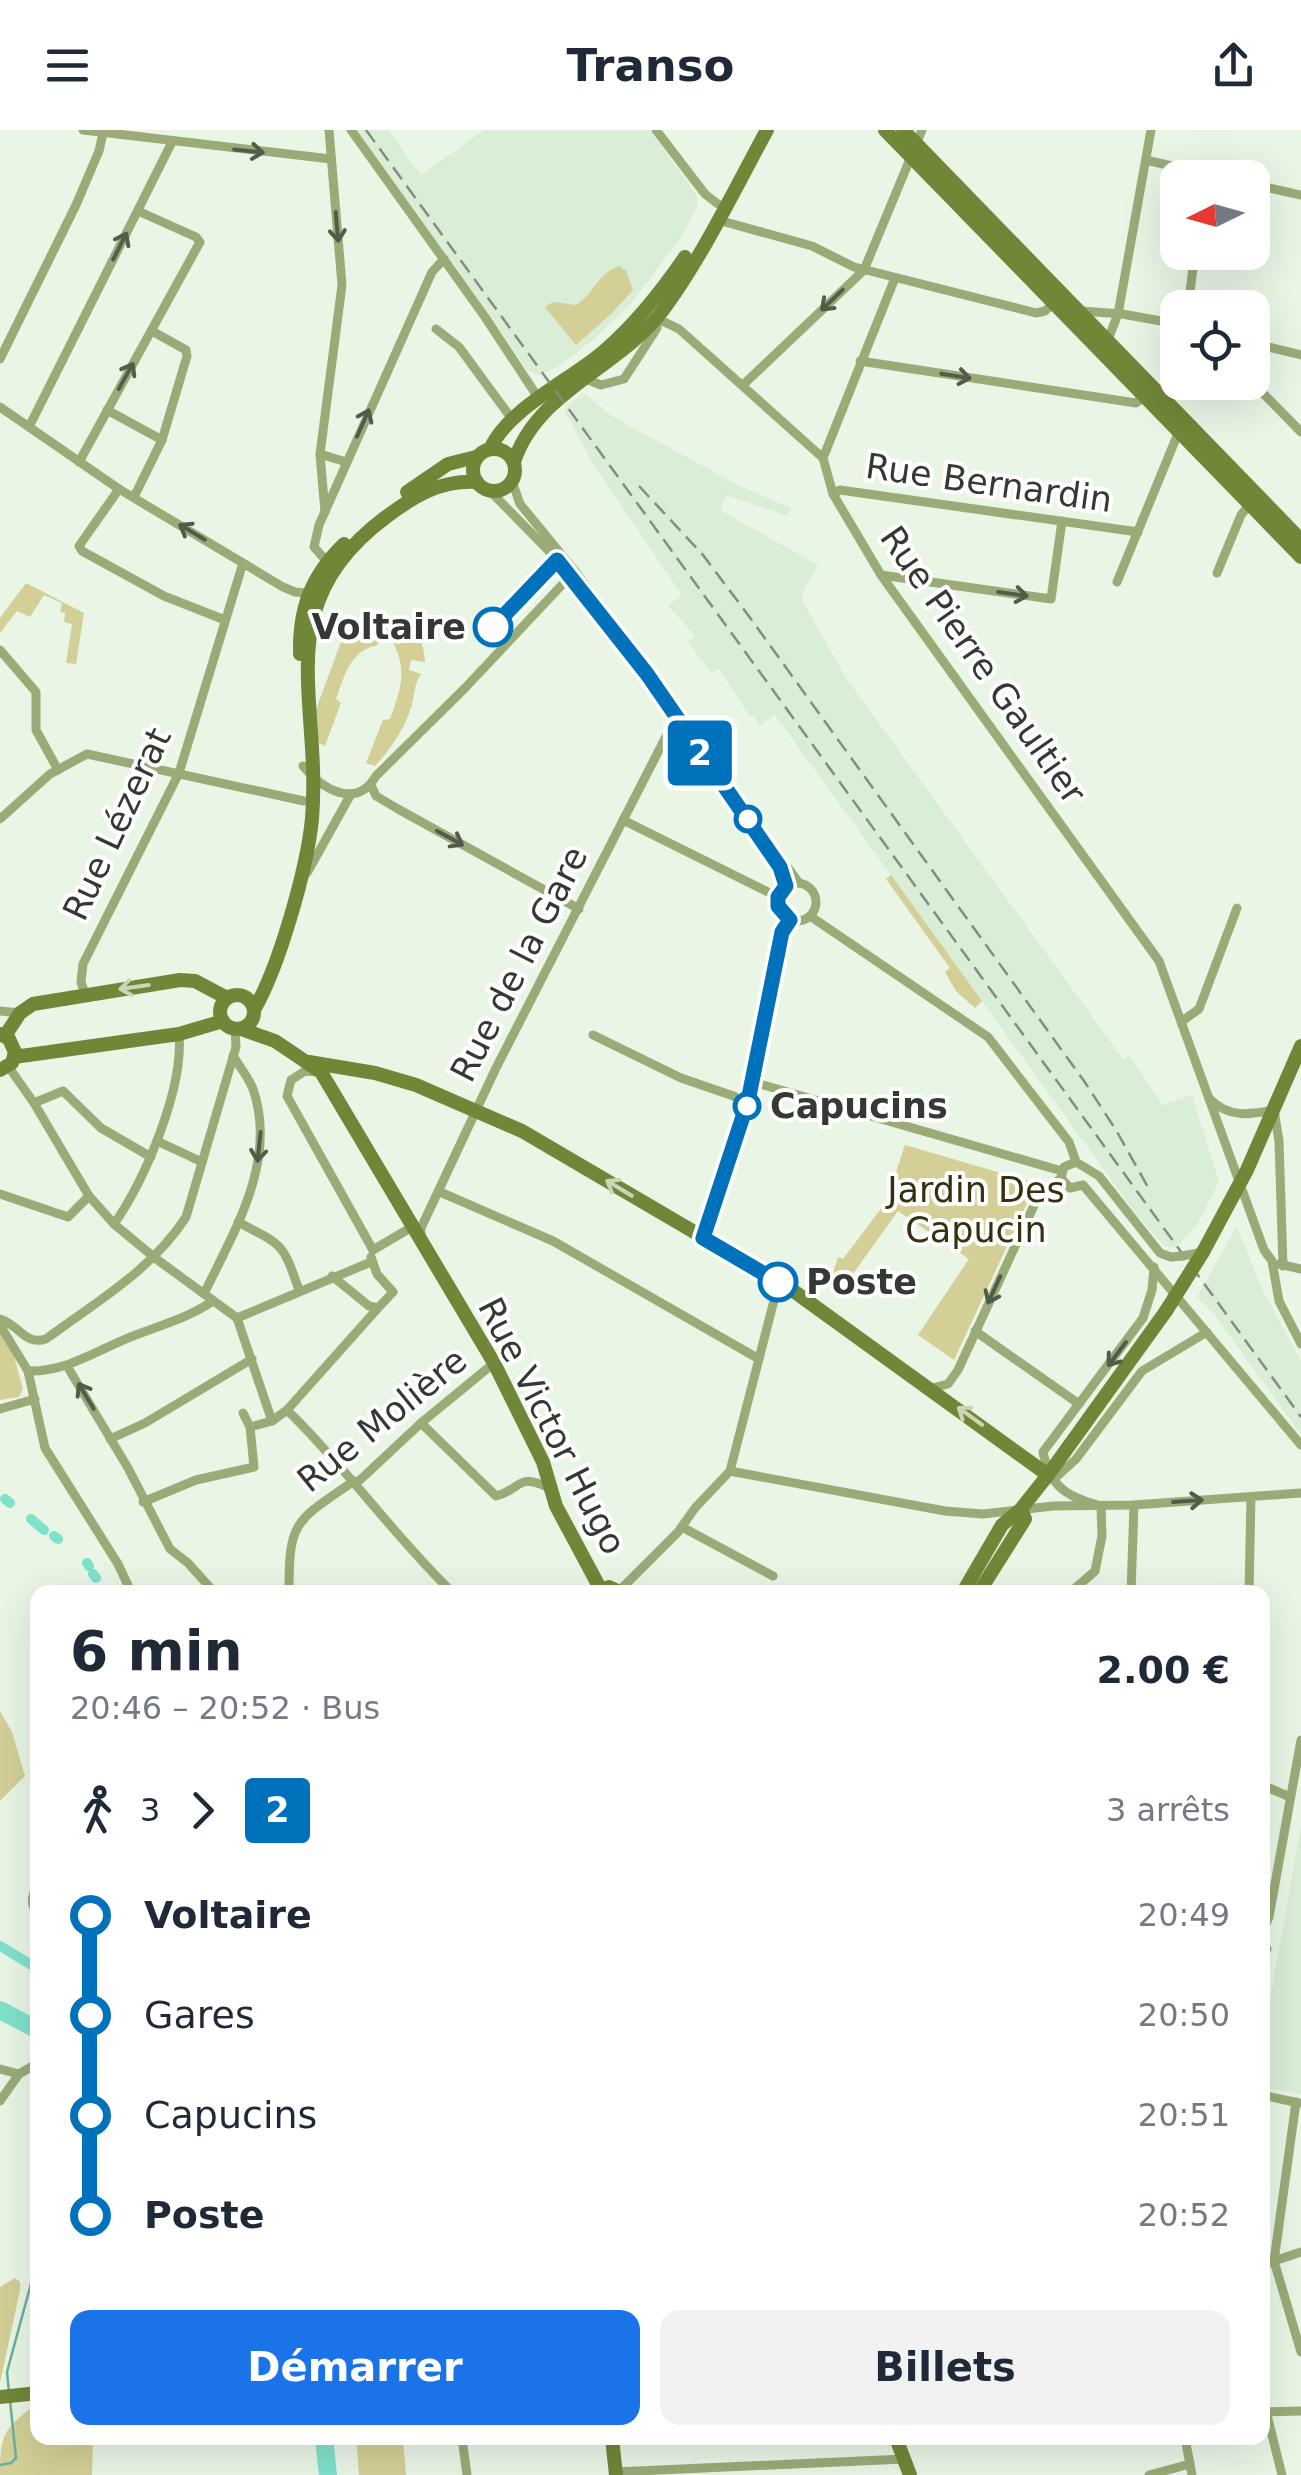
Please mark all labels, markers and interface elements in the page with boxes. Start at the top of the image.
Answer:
icon: menu [40,38,95,93]
icon: share [1206,38,1261,93]
text: Transo [566,39,735,92]
one-way arrow [232,141,265,160]
north arrow [1160,160,1270,270]
map controls [1160,160,1270,400]
one-way arrow [328,211,347,243]
one-way arrow [111,232,130,261]
one-way arrow [820,288,845,311]
button: locate [1160,290,1270,400]
one-way arrow [117,362,136,391]
one-way arrow [939,367,972,385]
one-way arrow [355,408,373,439]
street label: Rue Bernardin [863,446,1115,520]
street label: Rue Pierre Gaultier [872,519,1094,812]
one-way arrow [178,522,207,542]
one-way arrow [996,585,1028,603]
place label: Voltaire [311,607,466,647]
marker: Voltaire [474,608,512,646]
line badge: 2 [668,720,732,786]
street label: Rue Lézerat [55,722,179,926]
text: 2 [688,733,712,773]
unlabelled marker [735,806,761,832]
one-way arrow [435,828,465,848]
street label: Rue de la Gare [443,840,595,1088]
one-way arrow [119,978,151,996]
place label: Capucins [770,1086,948,1126]
marker: Capucins [734,1093,760,1119]
one-way arrow [250,1130,269,1163]
park label: Jardin Des Capucin [885,1170,1065,1250]
one-way arrow [605,1178,634,1198]
place label: Poste [806,1262,917,1302]
marker: Poste [759,1263,797,1301]
one-way arrow [984,1274,1003,1304]
street label: Rue Victor Hugo [470,1291,634,1561]
street label: Rue Molière [290,1340,474,1500]
one-way arrow [1106,1340,1127,1367]
one-way arrow [76,1382,96,1411]
one-way arrow [957,1406,984,1427]
one-way arrow [1171,1491,1203,1510]
text: 6 min [70,1619,243,1683]
text: 2.00 € [1097,1648,1230,1692]
text: 20:46 – 20:52 · Bus [70,1689,380,1727]
icon: walk [70,1783,125,1838]
icon: forward [175,1783,230,1838]
text: 2 [265,1790,290,1830]
text: 3 [140,1791,160,1829]
text: 3 arrêts [1106,1791,1230,1829]
text: Voltaire [144,1893,312,1937]
text: 20:49 [1138,1896,1230,1934]
text: Gares [144,1993,255,2037]
text: 20:50 [1138,1996,1230,2034]
text: Capucins [144,2093,317,2137]
text: 20:51 [1138,2096,1230,2134]
text: Poste [144,2193,265,2237]
text: 20:52 [1138,2196,1230,2234]
button: Démarrer [70,2310,640,2425]
button: Billets [660,2310,1230,2425]

